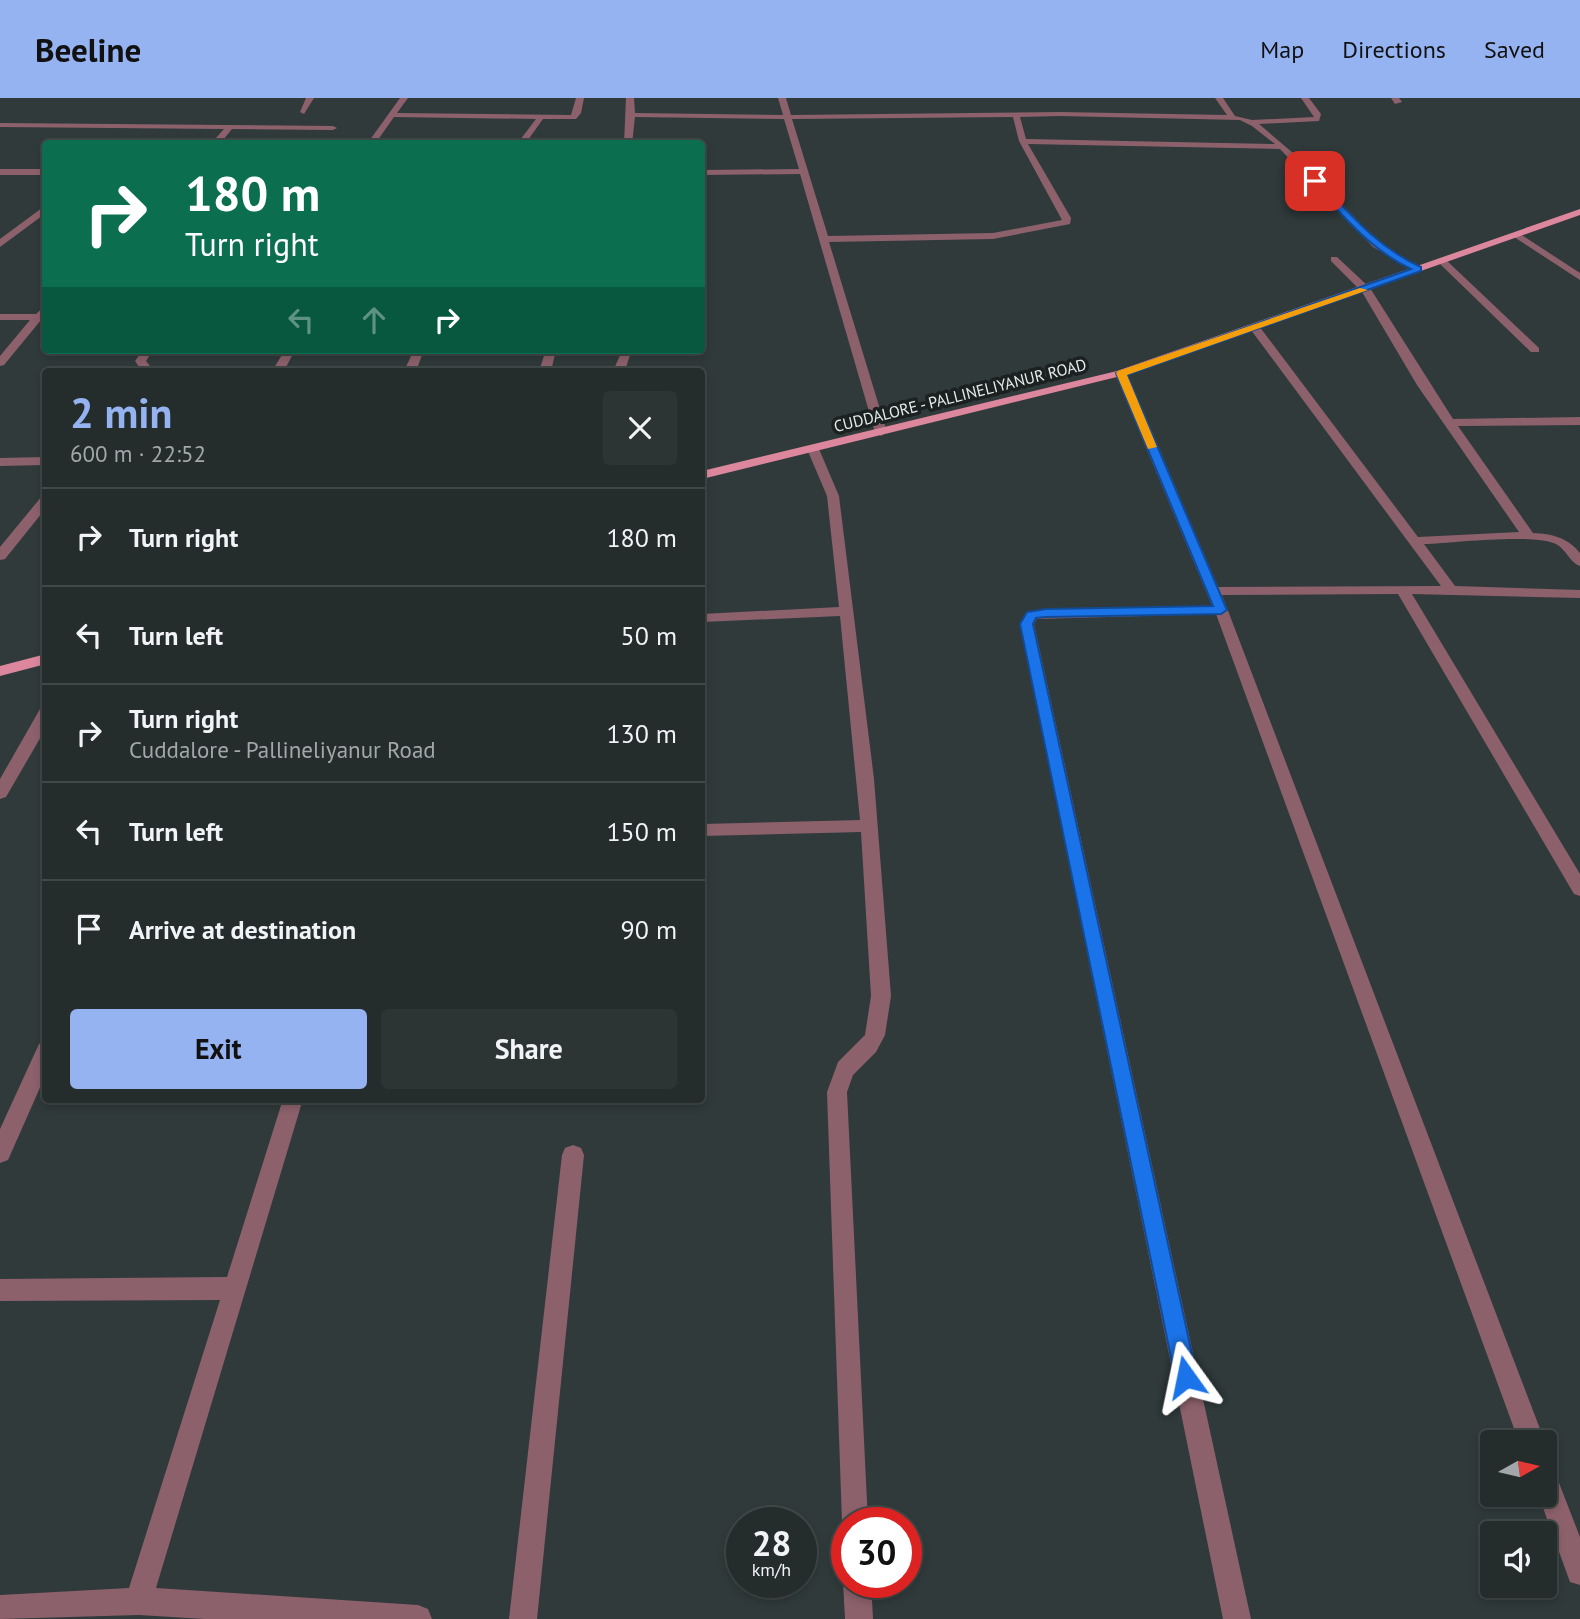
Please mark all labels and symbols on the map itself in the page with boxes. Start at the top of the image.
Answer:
pin [1285,151,1345,211]
street label: CUDDALORE - PALLINELIYANUR ROAD [832,354,1088,436]
position arrow [1149,1340,1223,1414]
north arrow [1480,1430,1558,1507]
speed limit sign: 30 [831,1507,922,1598]

